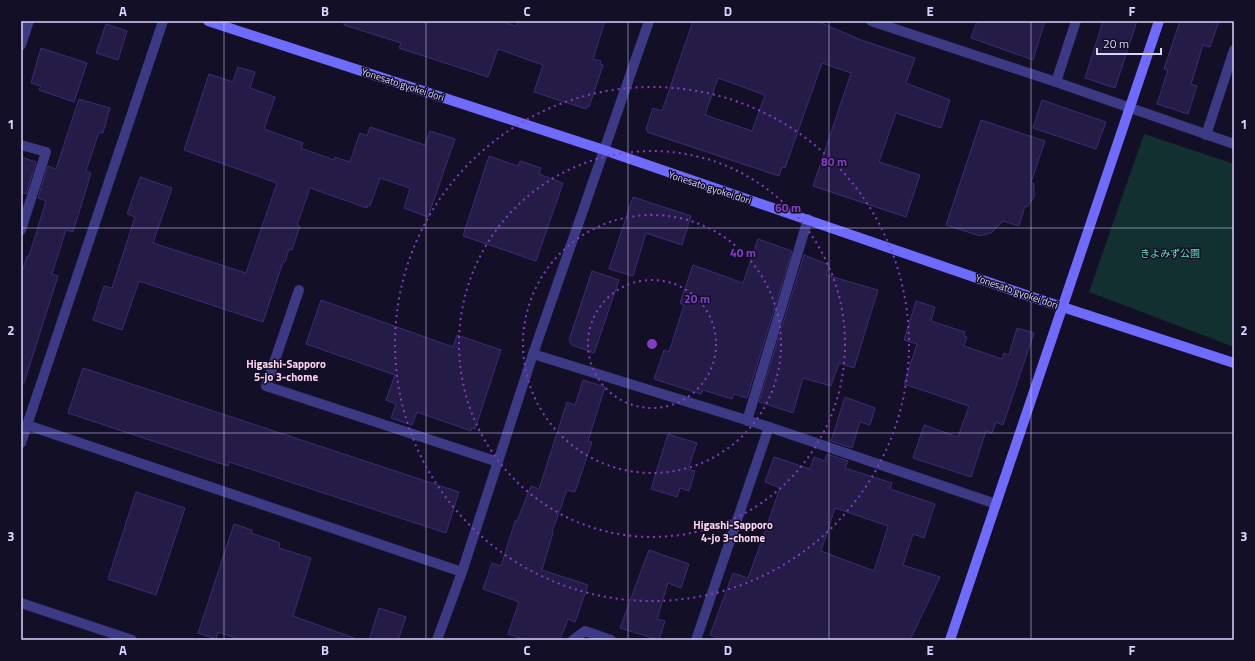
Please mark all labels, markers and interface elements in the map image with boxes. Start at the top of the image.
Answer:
text: A [119,1,127,21]
text: B [321,1,329,21]
text: C [523,1,531,21]
text: D [724,1,732,21]
text: E [926,1,934,21]
text: F [1129,1,1136,21]
scale bar [1097,30,1161,56]
text: 20 m [1103,34,1129,53]
street label: Yonesato gyokei dori [359,64,446,105]
text: 1 [7,114,15,134]
text: 1 [1240,114,1248,134]
text: 80 m [821,152,847,171]
street label: Yonesato gyokei dori [666,167,753,208]
text: 60 m [775,198,801,217]
text: 40 m [730,243,756,262]
park label: きよみず公園 [1140,246,1200,261]
street label: Yonesato gyokei dori [973,270,1060,313]
text: 20 m [684,289,710,308]
text: 2 [7,320,15,340]
text: 2 [1240,320,1248,340]
centre of rings [645,337,659,351]
district label: Higashi-Sapporo 5-jo 3-chome [246,356,326,385]
district label: Higashi-Sapporo 4-jo 3-chome [693,517,773,546]
text: 3 [7,526,15,546]
text: 3 [1240,526,1248,546]
text: A [119,640,127,660]
text: B [321,640,329,660]
text: C [523,640,531,660]
text: D [724,640,732,660]
text: E [926,640,934,660]
text: F [1129,640,1136,660]

